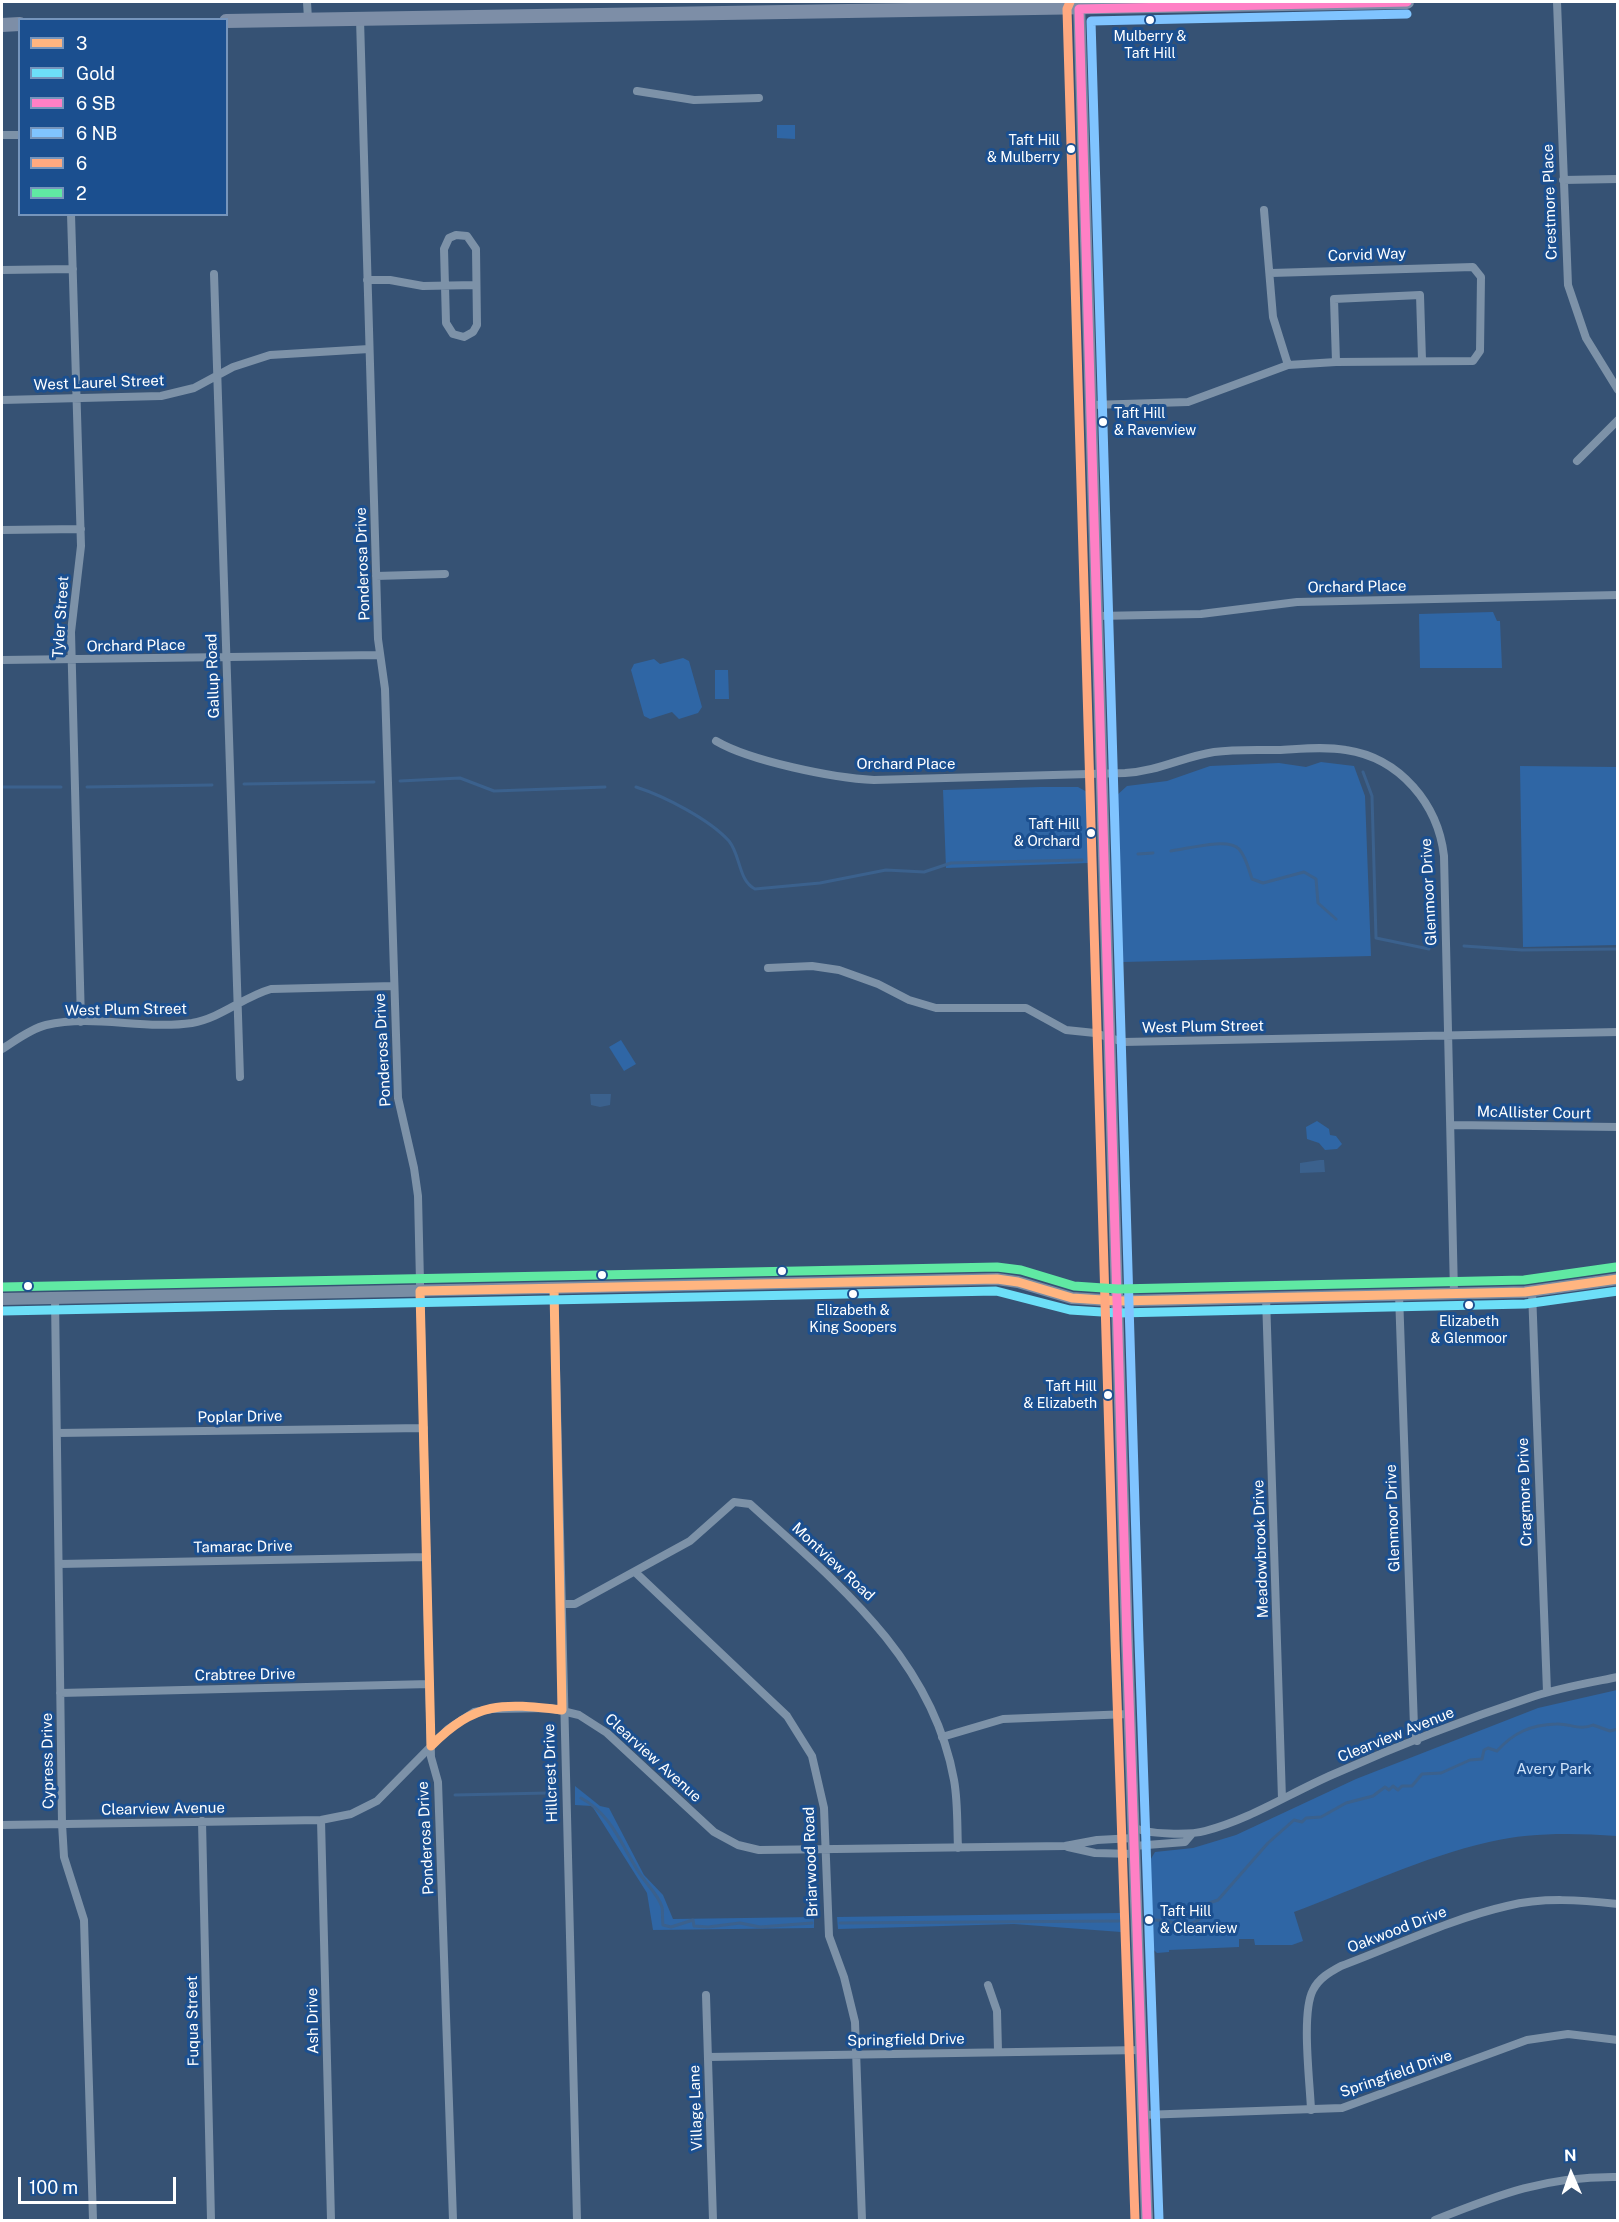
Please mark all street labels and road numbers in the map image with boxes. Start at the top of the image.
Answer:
street label: Crestmore Place [1539,144,1561,260]
street label: Corvid Way [1327,245,1407,265]
street label: West Laurel Street [33,372,165,394]
street label: Ponderosa Drive [352,507,374,621]
street label: Tyler Street [49,575,73,659]
street label: Orchard Place [1307,577,1407,597]
street label: Gallup Road [203,633,223,719]
street label: Orchard Place [86,636,186,656]
street label: Orchard Place [857,755,955,773]
street label: Glenmoor Drive [1417,838,1441,946]
street label: Ponderosa Drive [371,993,395,1107]
street label: West Plum Street [65,1000,187,1020]
street label: West Plum Street [1142,1017,1264,1037]
street label: McAllister Court [1477,1103,1591,1123]
street label: Poplar Drive [197,1407,283,1427]
street label: Cragmore Drive [1514,1437,1536,1547]
street label: Glenmoor Drive [1382,1464,1404,1572]
street label: Meadowbrook Drive [1250,1479,1272,1619]
street label: Montview Road [788,1519,878,1605]
street label: Tamarac Drive [193,1537,293,1557]
street label: Crabtree Drive [194,1665,296,1685]
street label: Clearview Avenue [1335,1703,1457,1767]
street label: Clearview Avenue [601,1710,705,1806]
street label: Cypress Drive [38,1713,58,1809]
street label: Hillcrest Drive [540,1723,562,1823]
street label: Ponderosa Drive [414,1781,438,1895]
street label: Clearview Avenue [101,1799,225,1819]
street label: Briarwood Road [800,1806,822,1918]
street label: Oakwood Drive [1345,1903,1449,1957]
street label: Fuqua Street [183,1975,203,2067]
street label: Ash Drive [303,1988,323,2054]
street label: Springfield Drive [847,2030,965,2050]
street label: Springfield Drive [1338,2046,1454,2102]
street label: Village Lane [686,2065,706,2151]

